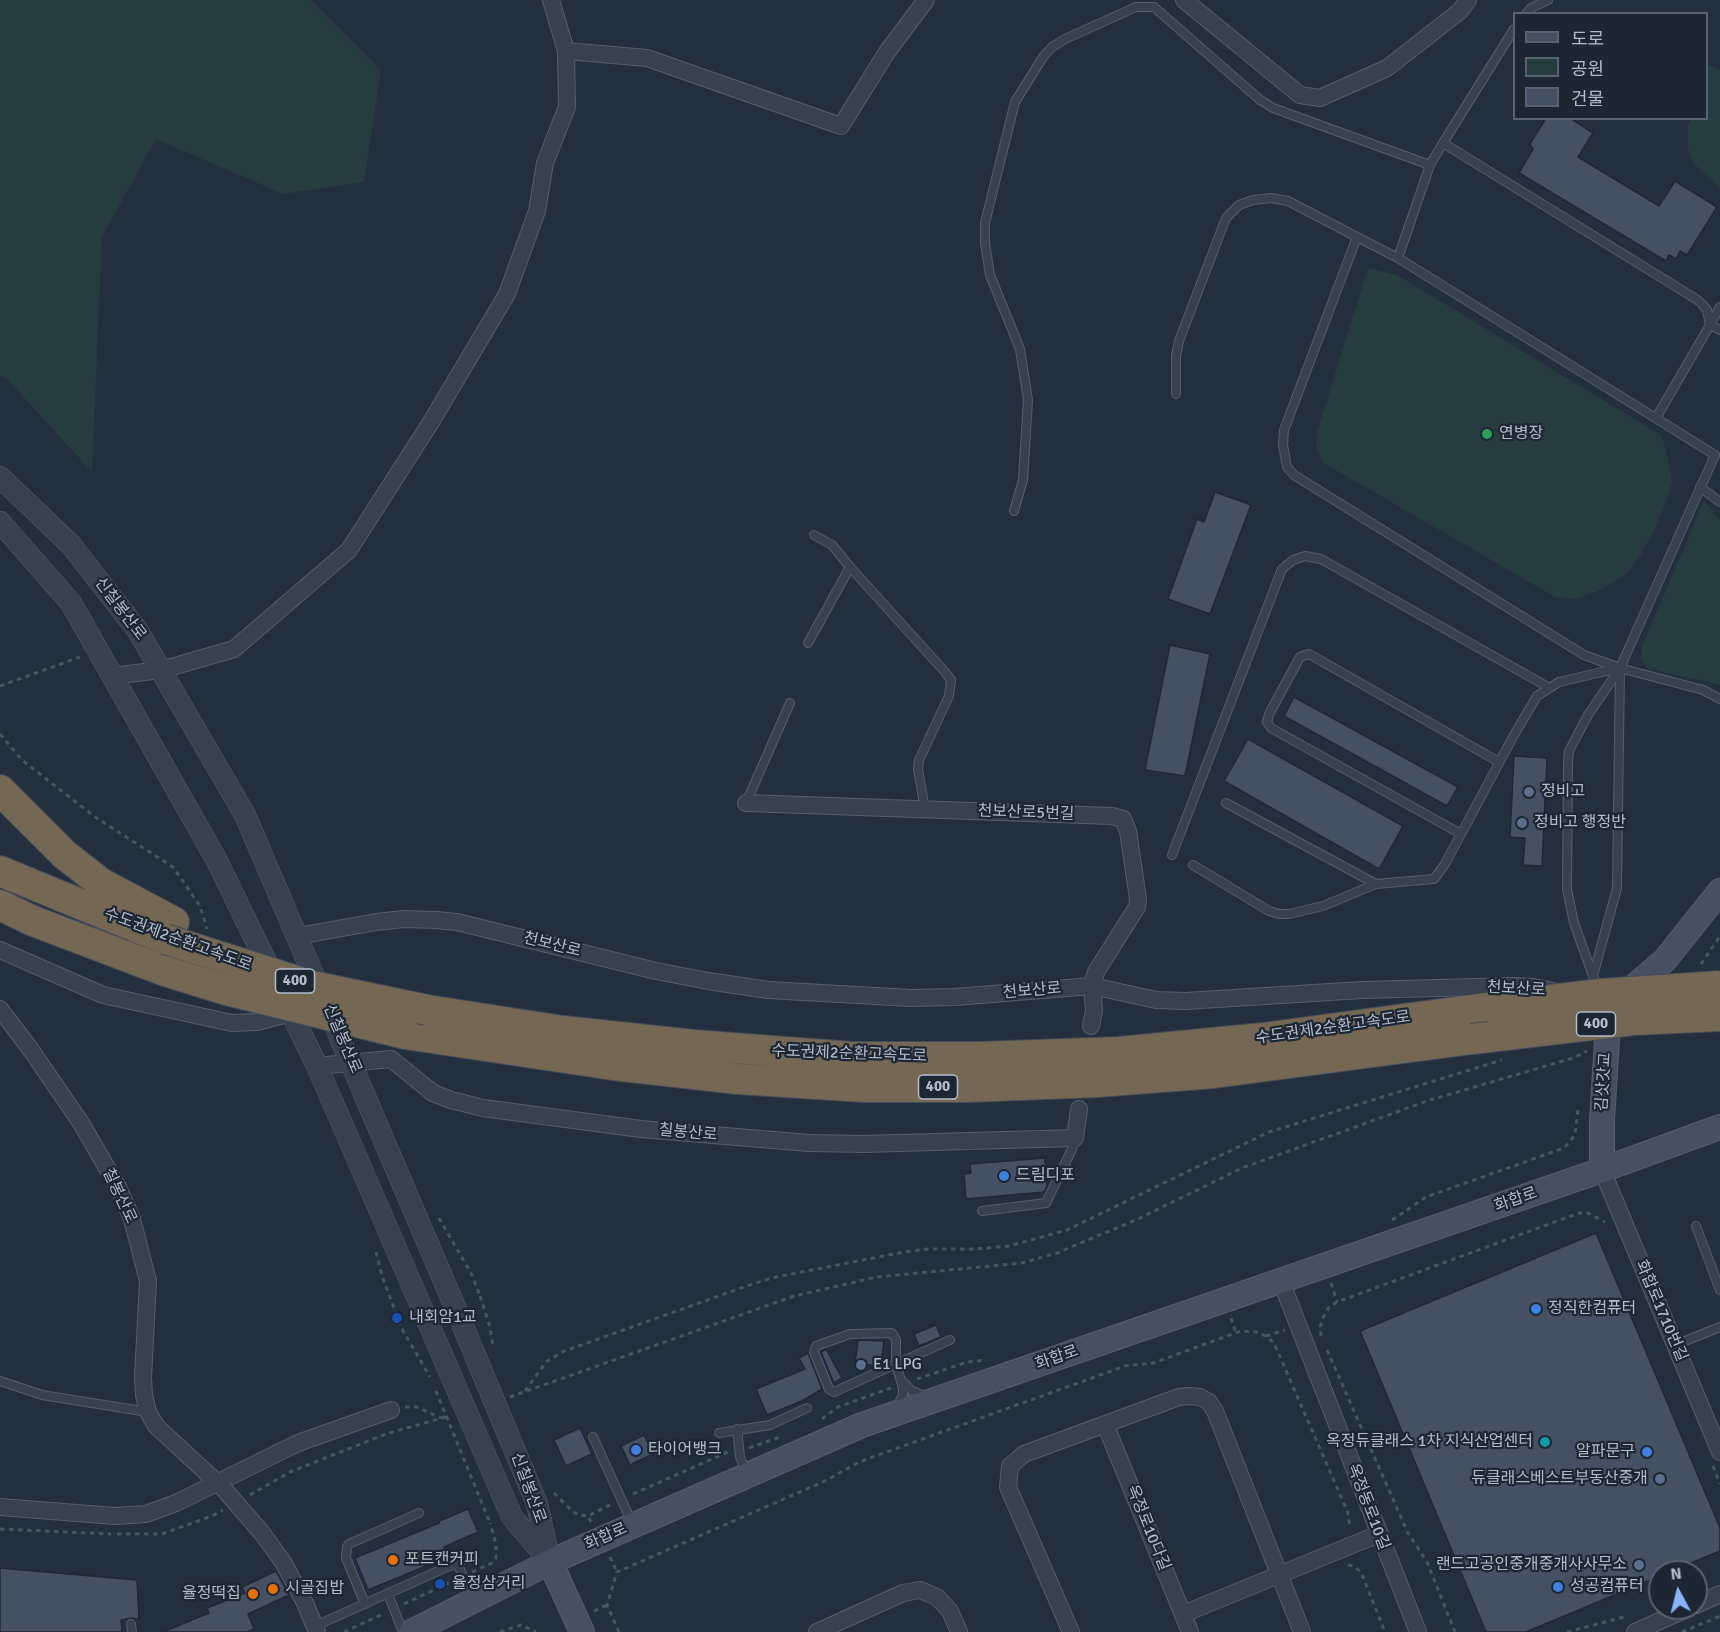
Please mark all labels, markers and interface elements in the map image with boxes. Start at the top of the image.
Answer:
legend [1513,12,1708,120]
text: 도로 [1571,28,1604,50]
text: 공원 [1571,58,1604,80]
text: 건물 [1571,88,1604,110]
place label: 연병장 [1499,424,1543,444]
marker: 연병장 [1480,427,1494,441]
street label: 신칠봉산로 [90,574,150,644]
place label: 정비고 [1541,782,1585,802]
marker: 정비고 [1522,785,1536,799]
street label: 천보산로5번길 [977,802,1075,824]
place label: 정비고 행정반 [1534,813,1626,833]
marker: 정비고 행정반 [1515,816,1529,830]
street label: 수도권제2순환고속도로 [101,904,255,976]
street label: 천보산로 [521,929,583,961]
road number: 400 [276,969,314,993]
street label: 천보산로 [1486,978,1546,1000]
street label: 천보산로 [1002,979,1062,1003]
street label: 신칠봉산로 [319,1001,365,1077]
street label: 수도권제2순환고속도로 [1255,1008,1411,1048]
road number: 400 [1576,1012,1616,1036]
street label: 수도권제2순환고속도로 [771,1042,927,1066]
street label: 김삿갓교 [1592,1052,1616,1112]
road number: 400 [918,1075,958,1099]
street label: 칠봉산로 [658,1121,718,1145]
street label: 칠봉산로 [98,1165,140,1227]
place label: 드림디포 [1016,1166,1075,1186]
marker: 드림디포 [997,1169,1011,1183]
street label: 화합로 [1492,1184,1540,1216]
street label: 화합로1710번길 [1631,1257,1691,1365]
place label: 정직한컴퓨터 [1548,1299,1636,1319]
marker: 정직한컴퓨터 [1529,1302,1543,1316]
place label: 내회암1교 [409,1308,477,1328]
marker: 내회암1교 [390,1311,404,1325]
street label: 화합로 [1033,1342,1081,1374]
place label: E1 LPG [873,1355,922,1375]
marker: E1 LPG [854,1358,868,1372]
place label: 옥정듀클래스 1차 지식산업센터 [1326,1432,1533,1452]
marker: 옥정듀클래스 1차 지식산업센터 [1538,1435,1552,1449]
place label: 타이어뱅크 [648,1440,722,1460]
place label: 알파문구 [1576,1442,1635,1462]
marker: 타이어뱅크 [629,1443,643,1457]
marker: 알파문구 [1640,1445,1654,1459]
street label: 신칠봉산로 [506,1450,550,1526]
street label: 옥정동로10길 [1343,1461,1393,1553]
place label: 듀클래스베스트부동산중개 [1471,1469,1648,1489]
marker: 듀클래스베스트부동산중개 [1653,1472,1667,1486]
street label: 옥정로10다길 [1122,1482,1174,1574]
street label: 화합로 [582,1519,630,1555]
place label: 포트캔커피 [405,1550,479,1570]
marker: 포트캔커피 [386,1553,400,1567]
place label: 랜드고공인중개중개사사무소 [1436,1555,1627,1575]
marker: 랜드고공인중개중개사사무소 [1632,1558,1646,1572]
north arrow [1648,1560,1708,1620]
text: N [1669,1564,1683,1585]
place label: 율정삼거리 [452,1574,526,1594]
marker: 율정삼거리 [433,1577,447,1591]
place label: 성공컴퓨터 [1570,1577,1644,1597]
place label: 시골집밥 [285,1579,344,1599]
marker: 성공컴퓨터 [1551,1580,1565,1594]
marker: 시골집밥 [266,1582,280,1596]
place label: 율정떡집 [182,1584,241,1604]
marker: 율정떡집 [246,1587,260,1601]

